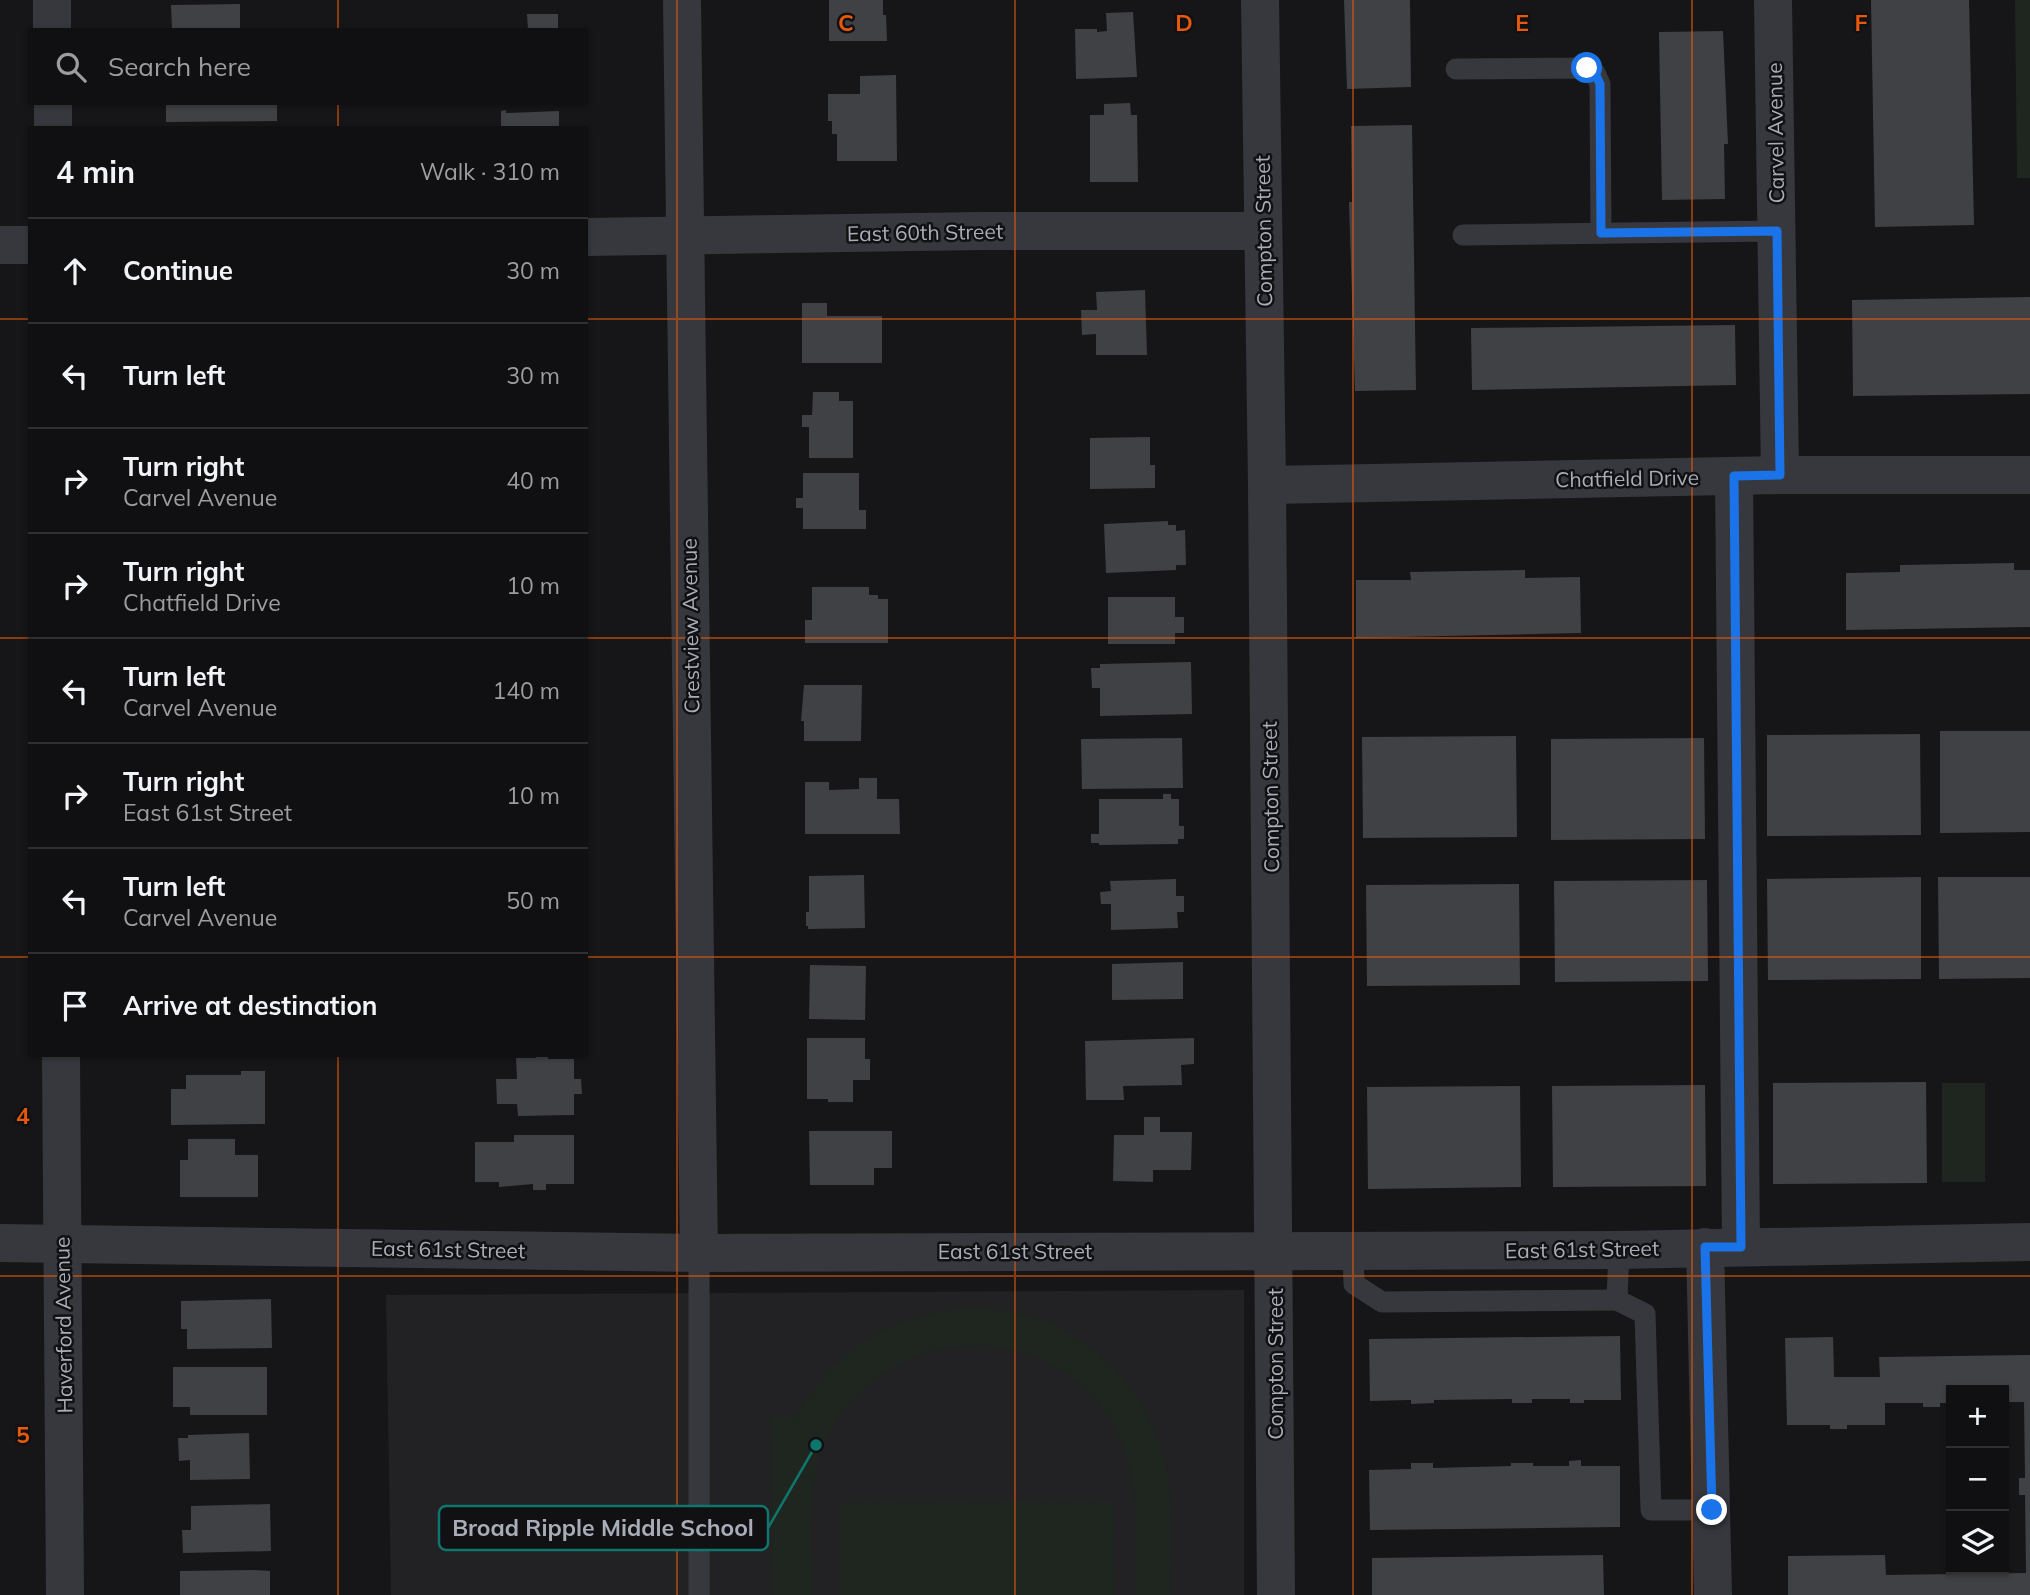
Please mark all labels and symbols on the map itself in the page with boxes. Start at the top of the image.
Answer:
text: C [838,8,854,37]
text: D [1175,8,1193,37]
text: E [1515,8,1529,37]
text: F [1854,8,1868,37]
route start [1571,52,1602,83]
street label: Carvel Avenue [1761,62,1789,204]
street label: Compton Street [1249,155,1277,307]
street label: East 60th Street [847,218,1003,246]
street label: Chatfield Drive [1555,464,1699,492]
street label: Crestview Avenue [675,538,705,714]
street label: Compton Street [1256,721,1284,873]
text: 4 [16,1101,30,1130]
street label: East 61st Street [371,1235,525,1263]
street label: East 61st Street [1505,1235,1659,1263]
street label: Haverford Avenue [48,1236,78,1414]
street label: East 61st Street [938,1238,1092,1264]
street label: Compton Street [1262,1288,1288,1440]
text: 5 [16,1420,30,1449]
route end [1696,1494,1727,1525]
callout: Broad Ripple Middle School [439,1506,768,1550]
text: Broad Ripple Middle School [452,1513,754,1542]

